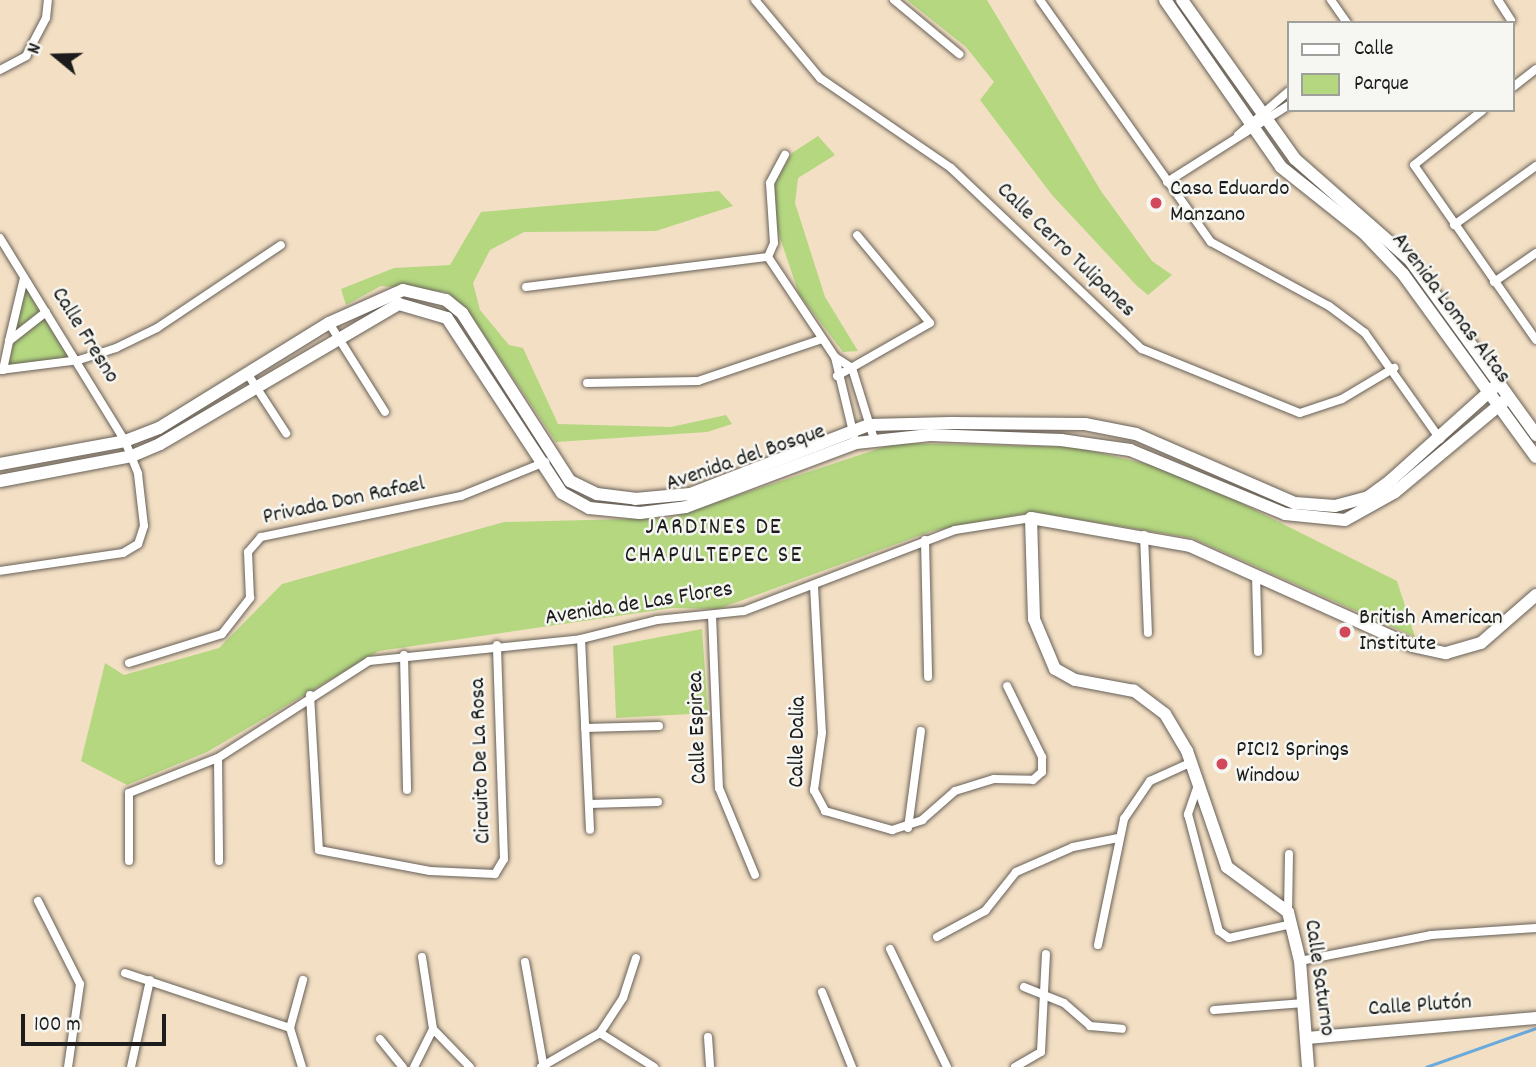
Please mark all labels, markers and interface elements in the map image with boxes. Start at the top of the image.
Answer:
north arrow [21,21,91,91]
legend [1288,21,1515,112]
text: Calle [1354,35,1393,65]
text: N [21,40,50,58]
text: Parque [1354,70,1409,100]
place label: Casa Eduardo Manzano [1170,176,1289,230]
street label: Calle Cerro Tulipanes [990,177,1140,325]
marker: Casa Eduardo Manzano [1148,195,1164,211]
street label: Avenida Lomas Altas [1384,228,1516,390]
street label: Calle Fresno [44,283,124,389]
street label: Avenida del Bosque [663,419,829,499]
street label: Privada Don Rafael [261,471,427,533]
district label: JARDINES DE CHAPULTEPEC SE [626,515,802,571]
street label: Avenida de Las Flores [543,577,735,633]
place label: British American Institute [1359,605,1503,659]
marker: British American Institute [1337,624,1353,640]
street label: Calle Espirea [683,671,715,785]
street label: Circuito De La Rosa [465,678,499,844]
street label: Calle Dalia [784,696,814,788]
place label: PIC12 Springs Window [1236,737,1349,791]
marker: PIC12 Springs Window [1214,756,1230,772]
street label: Calle Saturno [1296,918,1340,1038]
street label: Calle Plutón [1367,990,1473,1024]
scale bar [24,1000,170,1044]
text: 100 m [34,1011,81,1041]

